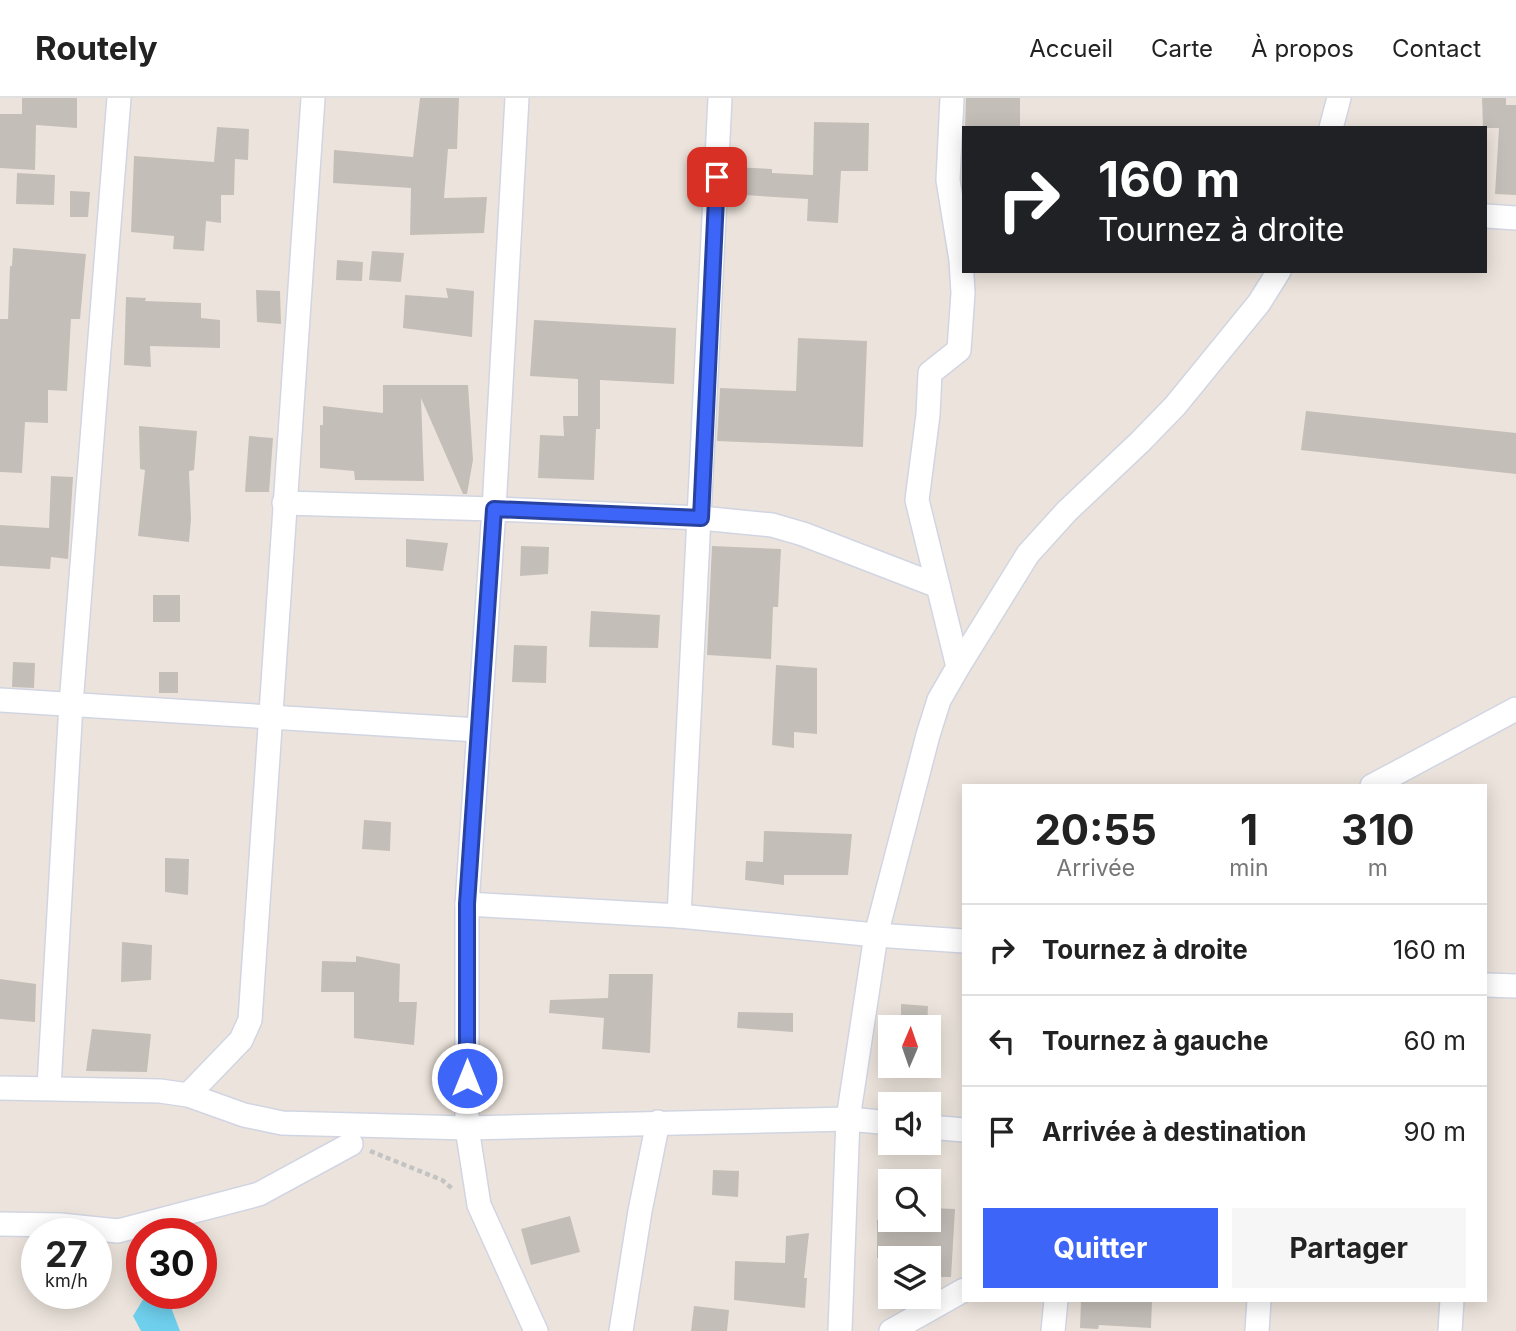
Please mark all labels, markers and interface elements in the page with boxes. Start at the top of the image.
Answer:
text: Routely [35,28,158,68]
text: Accueil [1029,34,1113,63]
text: Carte [1151,34,1213,63]
text: À propos [1251,34,1354,63]
text: Contact [1392,34,1481,63]
pin [687,147,747,207]
text: 160 m [1098,150,1240,209]
icon: right [983,154,1074,245]
icon: arrive [698,158,736,196]
text: Tournez à droite [1098,210,1344,249]
text: 20:55 [1034,804,1157,855]
text: 1 [1240,804,1258,855]
text: 310 [1341,804,1415,855]
text: Arrivée [1056,854,1135,882]
text: min [1229,854,1269,882]
text: m [1368,854,1388,882]
icon: right [983,931,1021,969]
text: Tournez à droite [1042,934,1248,965]
text: 160 m [1393,934,1466,965]
north arrow [878,1015,942,1078]
map controls [878,1015,941,1309]
icon: left [983,1022,1021,1060]
text: Tournez à gauche [1042,1025,1268,1056]
text: 60 m [1403,1025,1466,1056]
position arrow [430,1041,504,1115]
button: sound [878,1092,941,1155]
icon: arrive [983,1113,1021,1151]
text: Arrivée à destination [1042,1116,1307,1147]
text: 90 m [1403,1116,1466,1147]
button: search [878,1169,941,1232]
button: Quitter [983,1208,1218,1288]
button: Partager [1232,1208,1466,1288]
speed limit sign: 30 [126,1218,217,1309]
text: 27 [45,1233,88,1275]
button: layers [878,1246,941,1309]
text: km/h [45,1270,88,1291]

